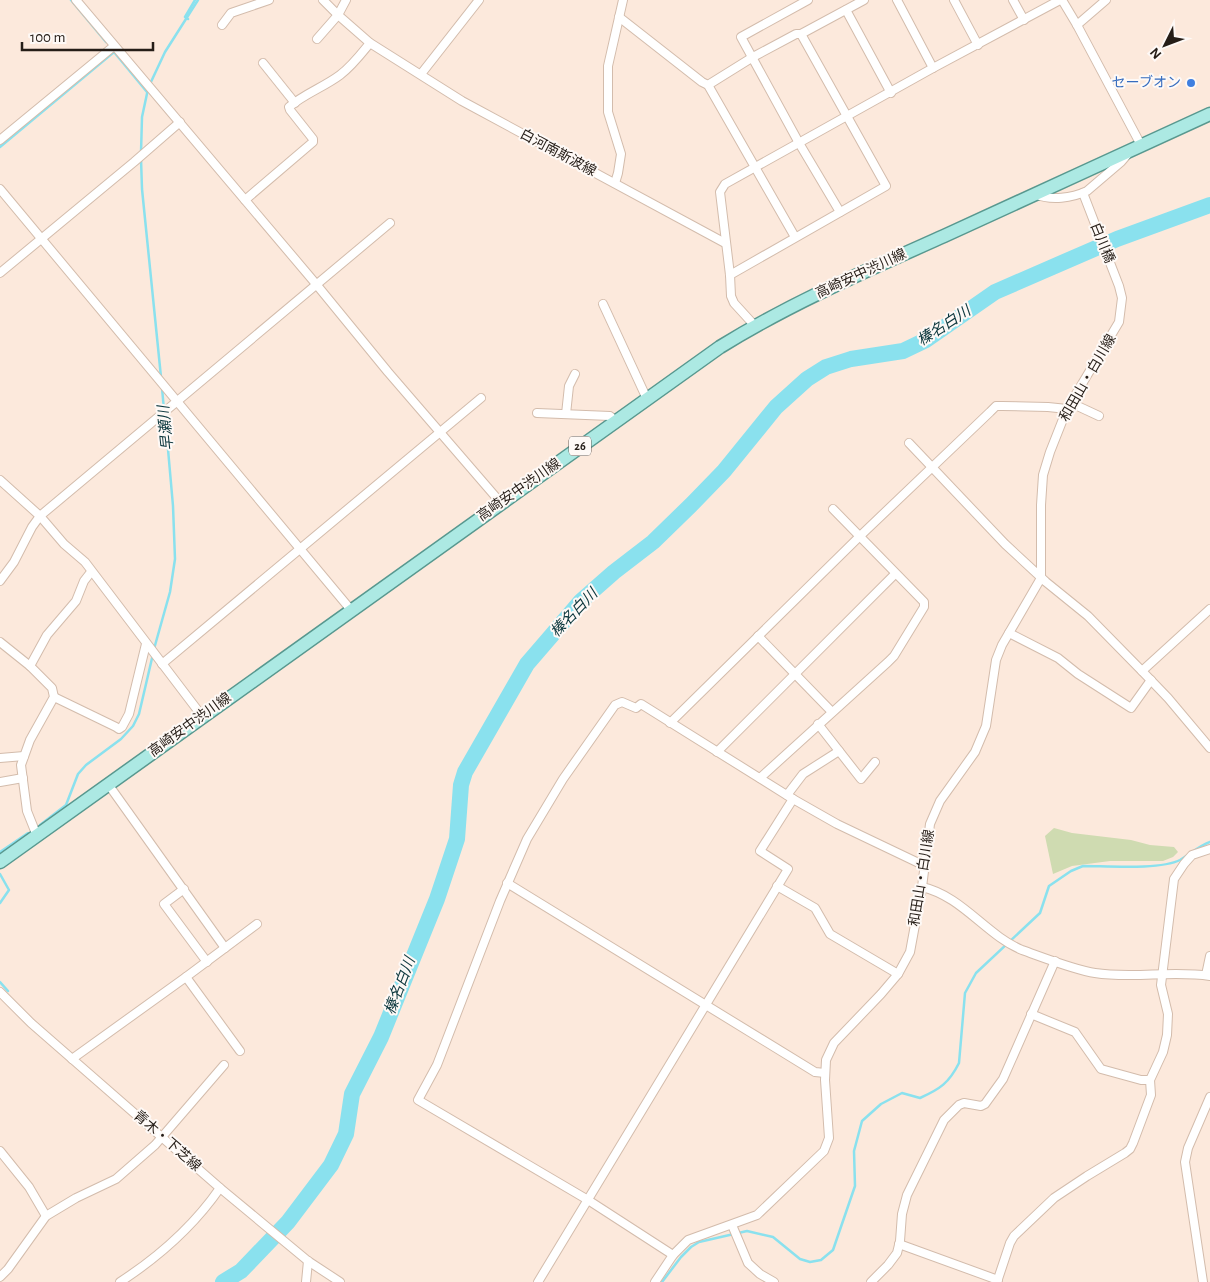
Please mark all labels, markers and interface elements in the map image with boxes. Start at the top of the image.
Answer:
scale bar [22,20,154,52]
north arrow [1140,20,1190,70]
text: 100 m [30,30,65,45]
text: N [1148,45,1165,61]
place label: セーブオン [1112,74,1181,90]
marker: セーブオン [1185,77,1197,89]
street label: 白河南斯波線 [518,126,599,179]
street label: 白川橋 [1088,221,1117,265]
street label: 高崎安中渋川線 [813,246,908,301]
water label: 榛名白川 [914,301,975,349]
street label: 和田山・白川線 [1057,332,1119,424]
water label: 早瀬川 [155,403,176,451]
road number: 26 [569,436,591,456]
street label: 高崎安中渋川線 [474,455,563,524]
water label: 榛名白川 [547,584,602,640]
street label: 高崎安中渋川線 [146,690,234,759]
street label: 和田山・白川線 [906,828,937,927]
water label: 榛名白川 [381,953,418,1017]
street label: 青木・下芝線 [131,1107,204,1174]

